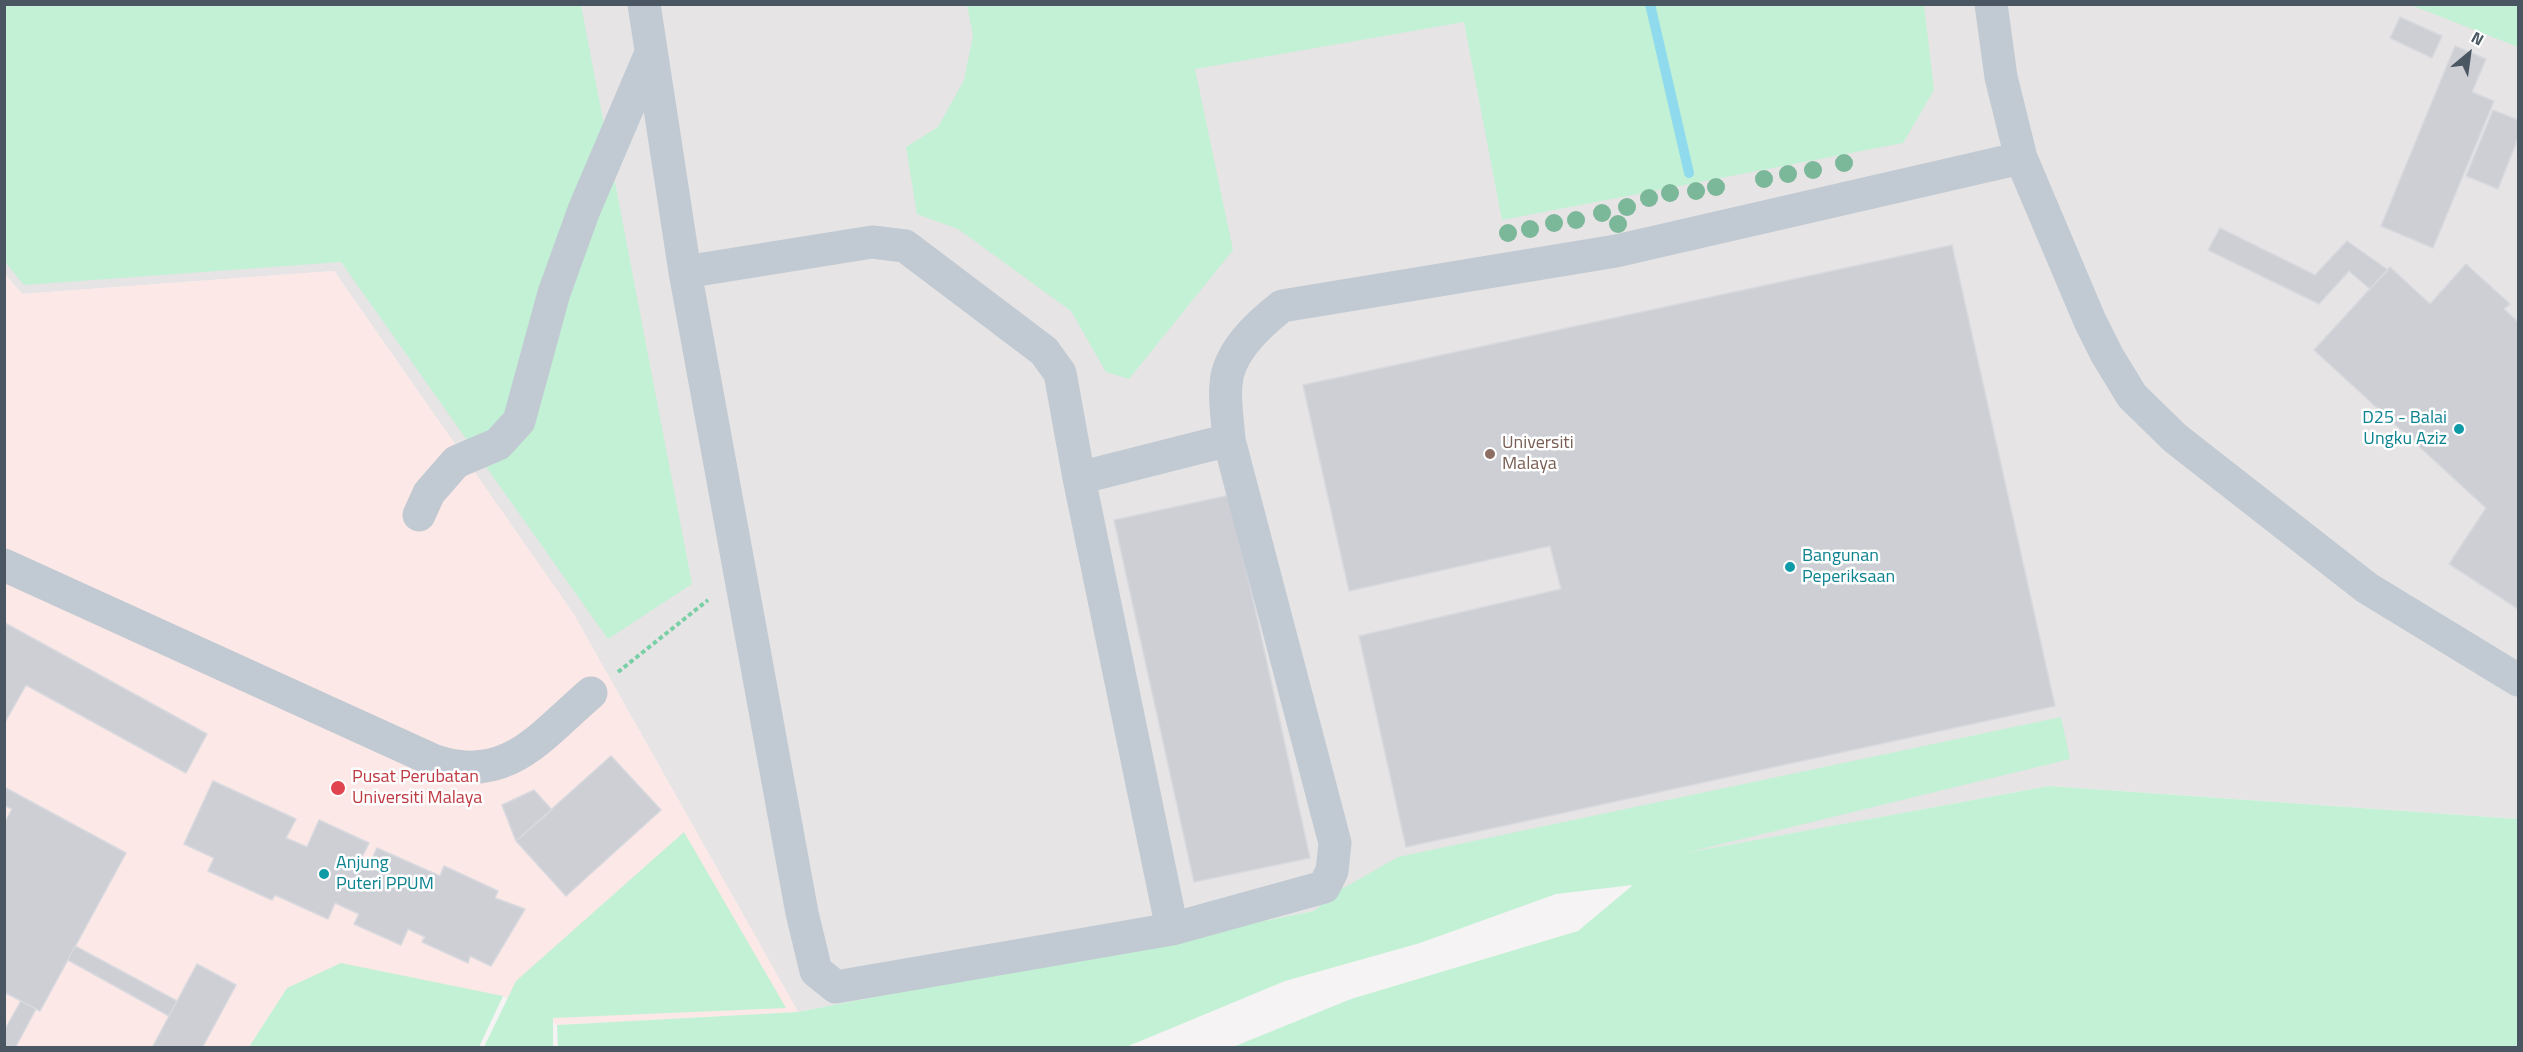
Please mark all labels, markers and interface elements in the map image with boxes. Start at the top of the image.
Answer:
north arrow [2439,24,2499,84]
text: N [2467,25,2488,51]
place label: D25 - Balai Ungku Aziz [2362,408,2447,450]
marker: D25 - Balai Ungku Aziz [2452,422,2466,436]
place label: Universiti Malaya [1502,433,1574,476]
marker: Universiti Malaya [1483,447,1497,461]
place label: Bangunan Peperiksaan [1802,546,1895,588]
marker: Bangunan Peperiksaan [1783,560,1797,574]
place label: Pusat Perubatan Universiti Malaya [352,767,482,810]
marker: Pusat Perubatan Universiti Malaya [329,779,347,797]
place label: Anjung Puteri PPUM [336,853,434,896]
marker: Anjung Puteri PPUM [317,867,331,881]

